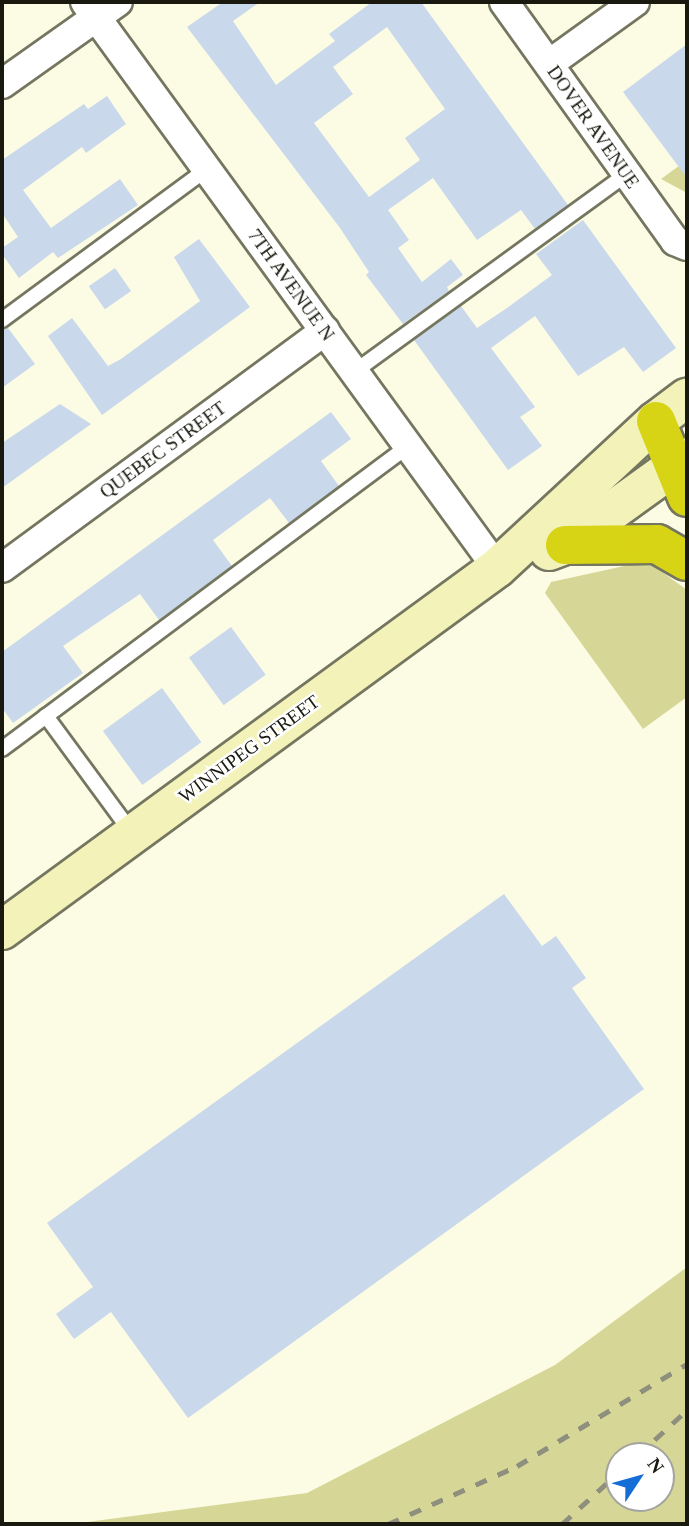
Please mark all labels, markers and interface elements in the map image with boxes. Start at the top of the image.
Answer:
street label: DOVER AVENUE [542,61,644,193]
street label: 7TH AVENUE N [242,224,340,346]
street label: QUEBEC STREET [95,397,231,503]
street label: WINNIPEG STREET [174,690,324,808]
north arrow [605,1442,675,1512]
text: N [643,1454,668,1477]

